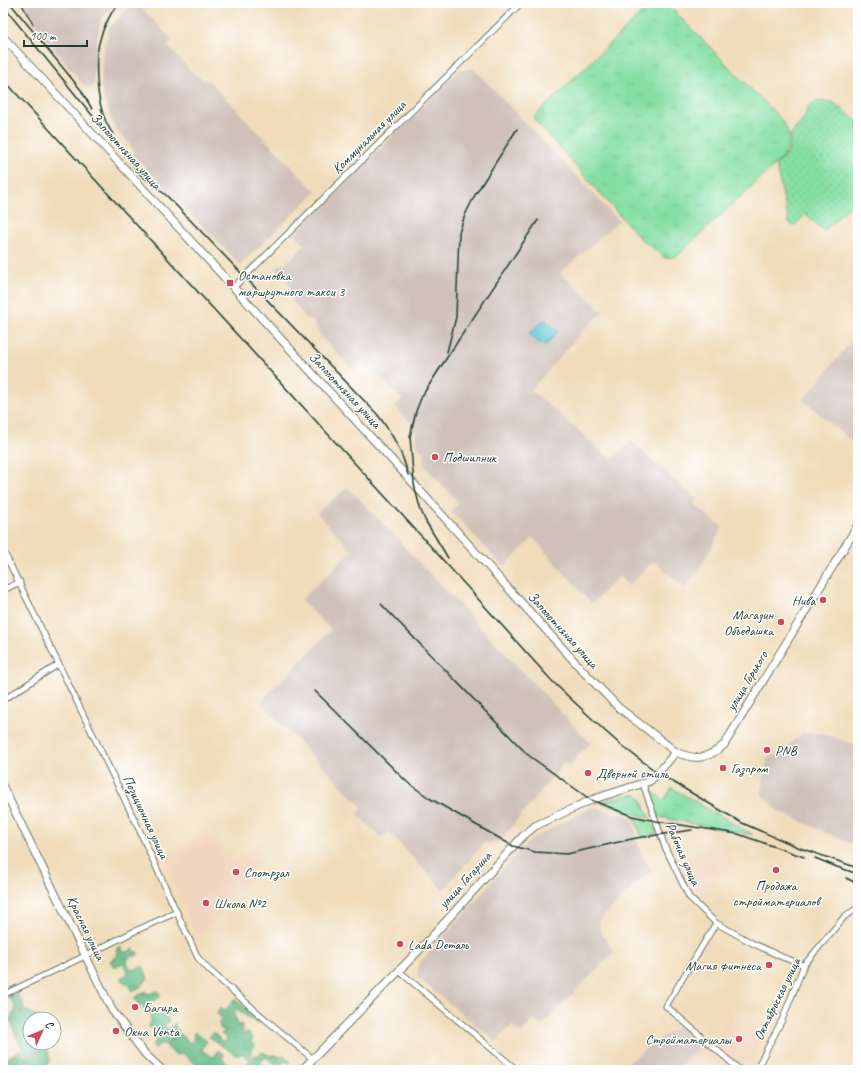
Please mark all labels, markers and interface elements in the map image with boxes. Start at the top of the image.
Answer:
scale bar [24,22,87,48]
text: 100 m [30,28,57,44]
street label: Коммунальная улица [329,96,410,177]
street label: Заполотняная улица [87,109,166,194]
place label: Остановка маршрутного такси 3 [238,267,346,300]
marker: Остановка маршрутного такси 3 [225,278,235,288]
street label: Заполотняная улица [305,348,385,432]
place label: Подшипник [443,449,498,466]
marker: Подшипник [430,452,440,462]
street label: Заполотняная улица [524,588,603,673]
place label: Нива [792,592,816,609]
marker: Нива [818,595,828,605]
place label: Магазин Объедашка [724,606,774,639]
marker: Магазин Объедашка [776,617,786,627]
street label: улица Горького [722,647,772,715]
place label: PNB [775,742,798,759]
marker: PNB [762,745,772,755]
place label: Газпром [731,760,768,777]
marker: Газпром [718,763,728,773]
place label: Дверной стиль [596,765,670,782]
marker: Дверной стиль [583,768,593,778]
street label: Позиционная улица [119,772,173,863]
street label: Рабочая улица [662,820,705,889]
street label: улица Гагарина [434,847,496,913]
place label: Спотрзал [244,864,289,881]
marker: Продажа стройматериалов [771,865,781,875]
marker: Спотрзал [231,867,241,877]
place label: Продажа стройматериалов [733,877,822,910]
street label: Красная улица [63,893,110,964]
place label: Школа №2 [214,895,268,912]
marker: Школа №2 [201,898,211,908]
place label: Lada Dеталь [408,936,470,953]
marker: Lada Dеталь [395,939,405,949]
street label: Октябрьская улица [750,954,805,1043]
place label: Магия фитнеса [685,957,762,974]
marker: Магия фитнеса [764,960,774,970]
place label: Багира [143,999,179,1016]
marker: Багира [130,1002,140,1012]
north arrow [22,1011,62,1051]
text: С [42,1017,57,1032]
place label: Окна Venta [124,1023,180,1040]
marker: Окна Venta [111,1026,121,1036]
place label: Стройматериалы [646,1031,733,1048]
marker: Стройматериалы [734,1034,744,1044]

